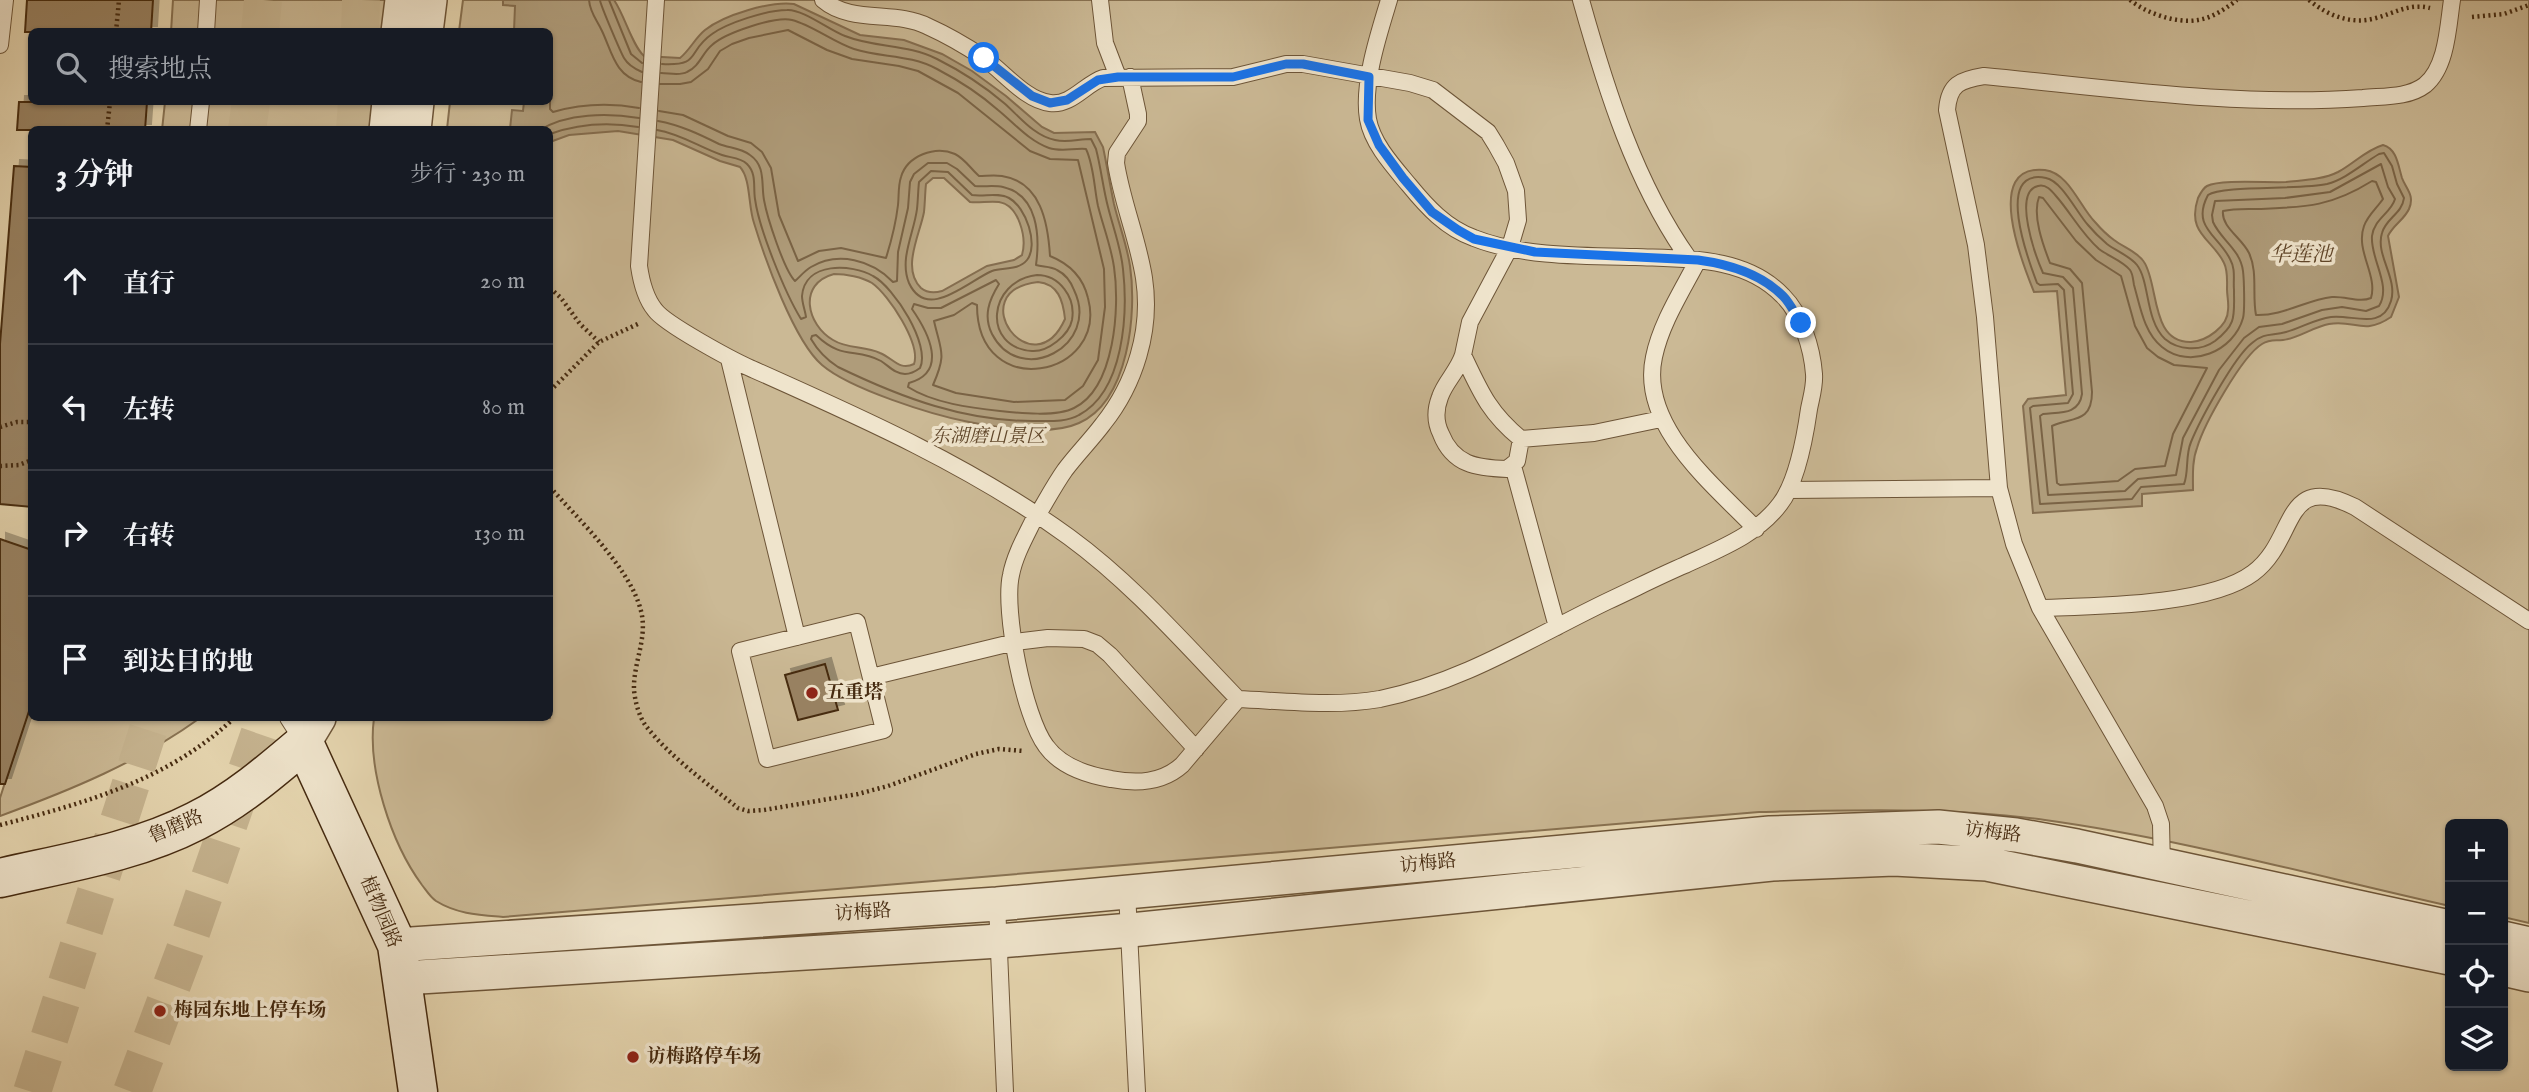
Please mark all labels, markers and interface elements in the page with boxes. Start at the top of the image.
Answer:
search box [28,28,553,105]
route start [968,42,999,73]
icon: search [52,48,90,86]
text: 搜索地点 [108,53,212,86]
text: 3 分钟 [56,157,134,195]
text: 步行 · 230 m [410,160,525,189]
water label: 华莲池 [2270,242,2334,269]
icon: ahead [56,262,94,300]
text: 20 m [480,267,525,296]
text: 直行 [123,268,175,301]
route end [1785,307,1816,338]
icon: left [56,388,94,426]
text: 80 m [482,393,525,422]
text: 左转 [123,394,175,427]
park label: 东湖磨山景区 [931,425,1048,449]
icon: right [56,514,94,552]
text: 130 m [474,519,525,548]
text: 右转 [123,520,175,553]
icon: arrive [56,640,94,678]
text: 到达目的地 [123,646,253,679]
place label: 五重塔 [826,681,883,705]
marker: 五重塔 [804,685,820,701]
street label: 鲁磨路 [145,805,207,849]
street label: 访梅路 [1963,818,2023,848]
map controls [2445,819,2508,1071]
button: + [2445,819,2508,882]
street label: 访梅路 [1398,849,1458,879]
street label: 植物园路 [354,872,406,952]
button: − [2445,882,2508,945]
street label: 访梅路 [834,899,892,927]
button: locate [2445,945,2508,1008]
place label: 梅园东地上停车场 [174,999,326,1023]
marker: 梅园东地上停车场 [152,1003,168,1019]
button: layers [2445,1008,2508,1071]
place label: 访梅路停车场 [647,1045,761,1069]
marker: 访梅路停车场 [625,1049,641,1065]

